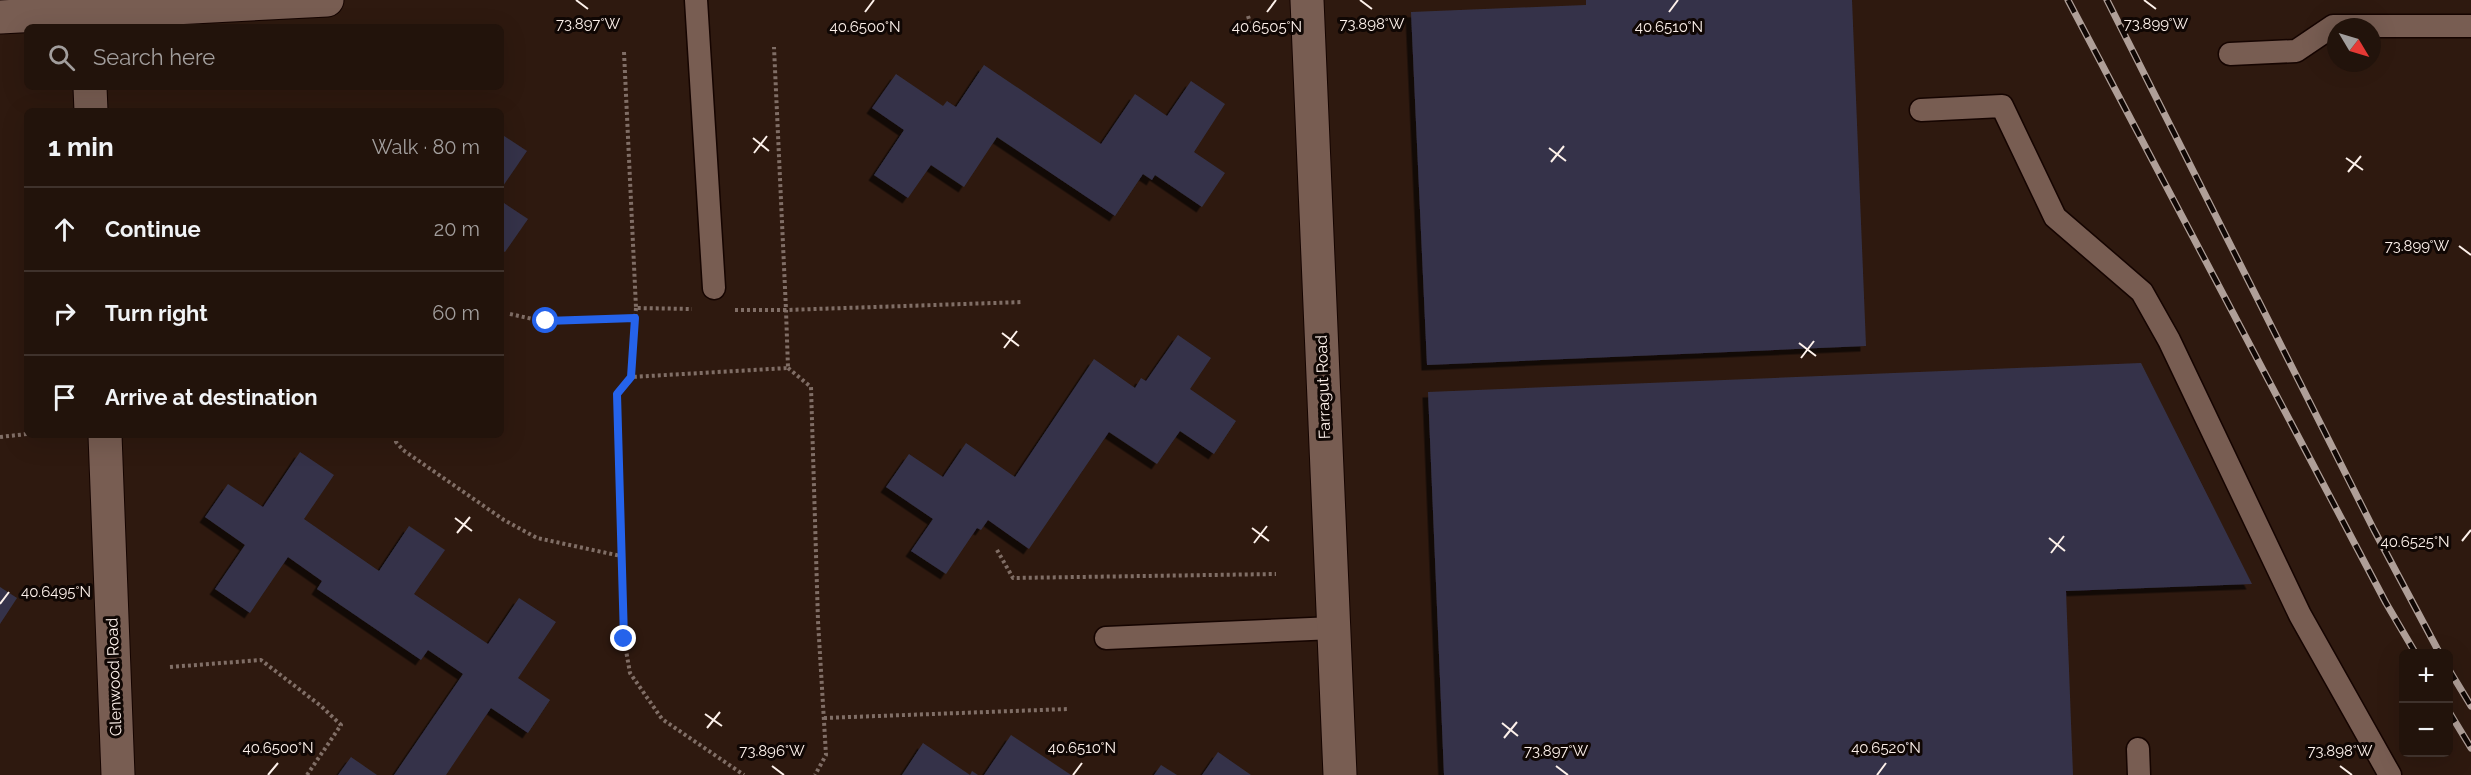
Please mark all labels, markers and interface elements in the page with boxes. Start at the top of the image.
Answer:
text: 73.897°W [556,15,620,33]
text: 73.898°W [1339,15,1405,33]
text: 73.899°W [2124,15,2189,33]
text: 40.6500°N [829,18,901,36]
text: 40.6505°N [1232,18,1302,36]
text: 40.6510°N [1635,18,1703,36]
north arrow [2327,18,2381,72]
search box [24,24,504,90]
icon: search [45,41,78,74]
text: Search here [93,44,215,70]
text: 1 min [48,132,114,162]
text: Walk · 80 m [372,135,480,159]
icon: ahead [48,213,81,246]
text: Continue [105,216,201,242]
text: 20 m [434,217,480,241]
text: 73.899°W [2385,237,2450,255]
icon: right [48,297,81,330]
text: Turn right [105,300,208,326]
text: 60 m [432,301,480,325]
route start [532,307,558,333]
street label: Farragut Road [1312,335,1334,439]
icon: arrive [48,381,81,414]
text: Arrive at destination [105,384,318,410]
text: 40.6525°N [2381,533,2450,551]
text: 40.6495°N [21,583,91,601]
street label: Glenwood Road [102,617,126,737]
route end [610,625,636,651]
map controls [2399,649,2453,757]
button: + [2399,649,2453,703]
button: − [2399,703,2453,757]
text: 40.6500°N [242,739,314,757]
text: 40.6510°N [1048,739,1116,757]
text: 40.6520°N [1851,739,1921,757]
text: 73.896°W [739,742,805,760]
text: 73.897°W [1524,742,1588,760]
text: 73.898°W [2307,742,2373,760]

